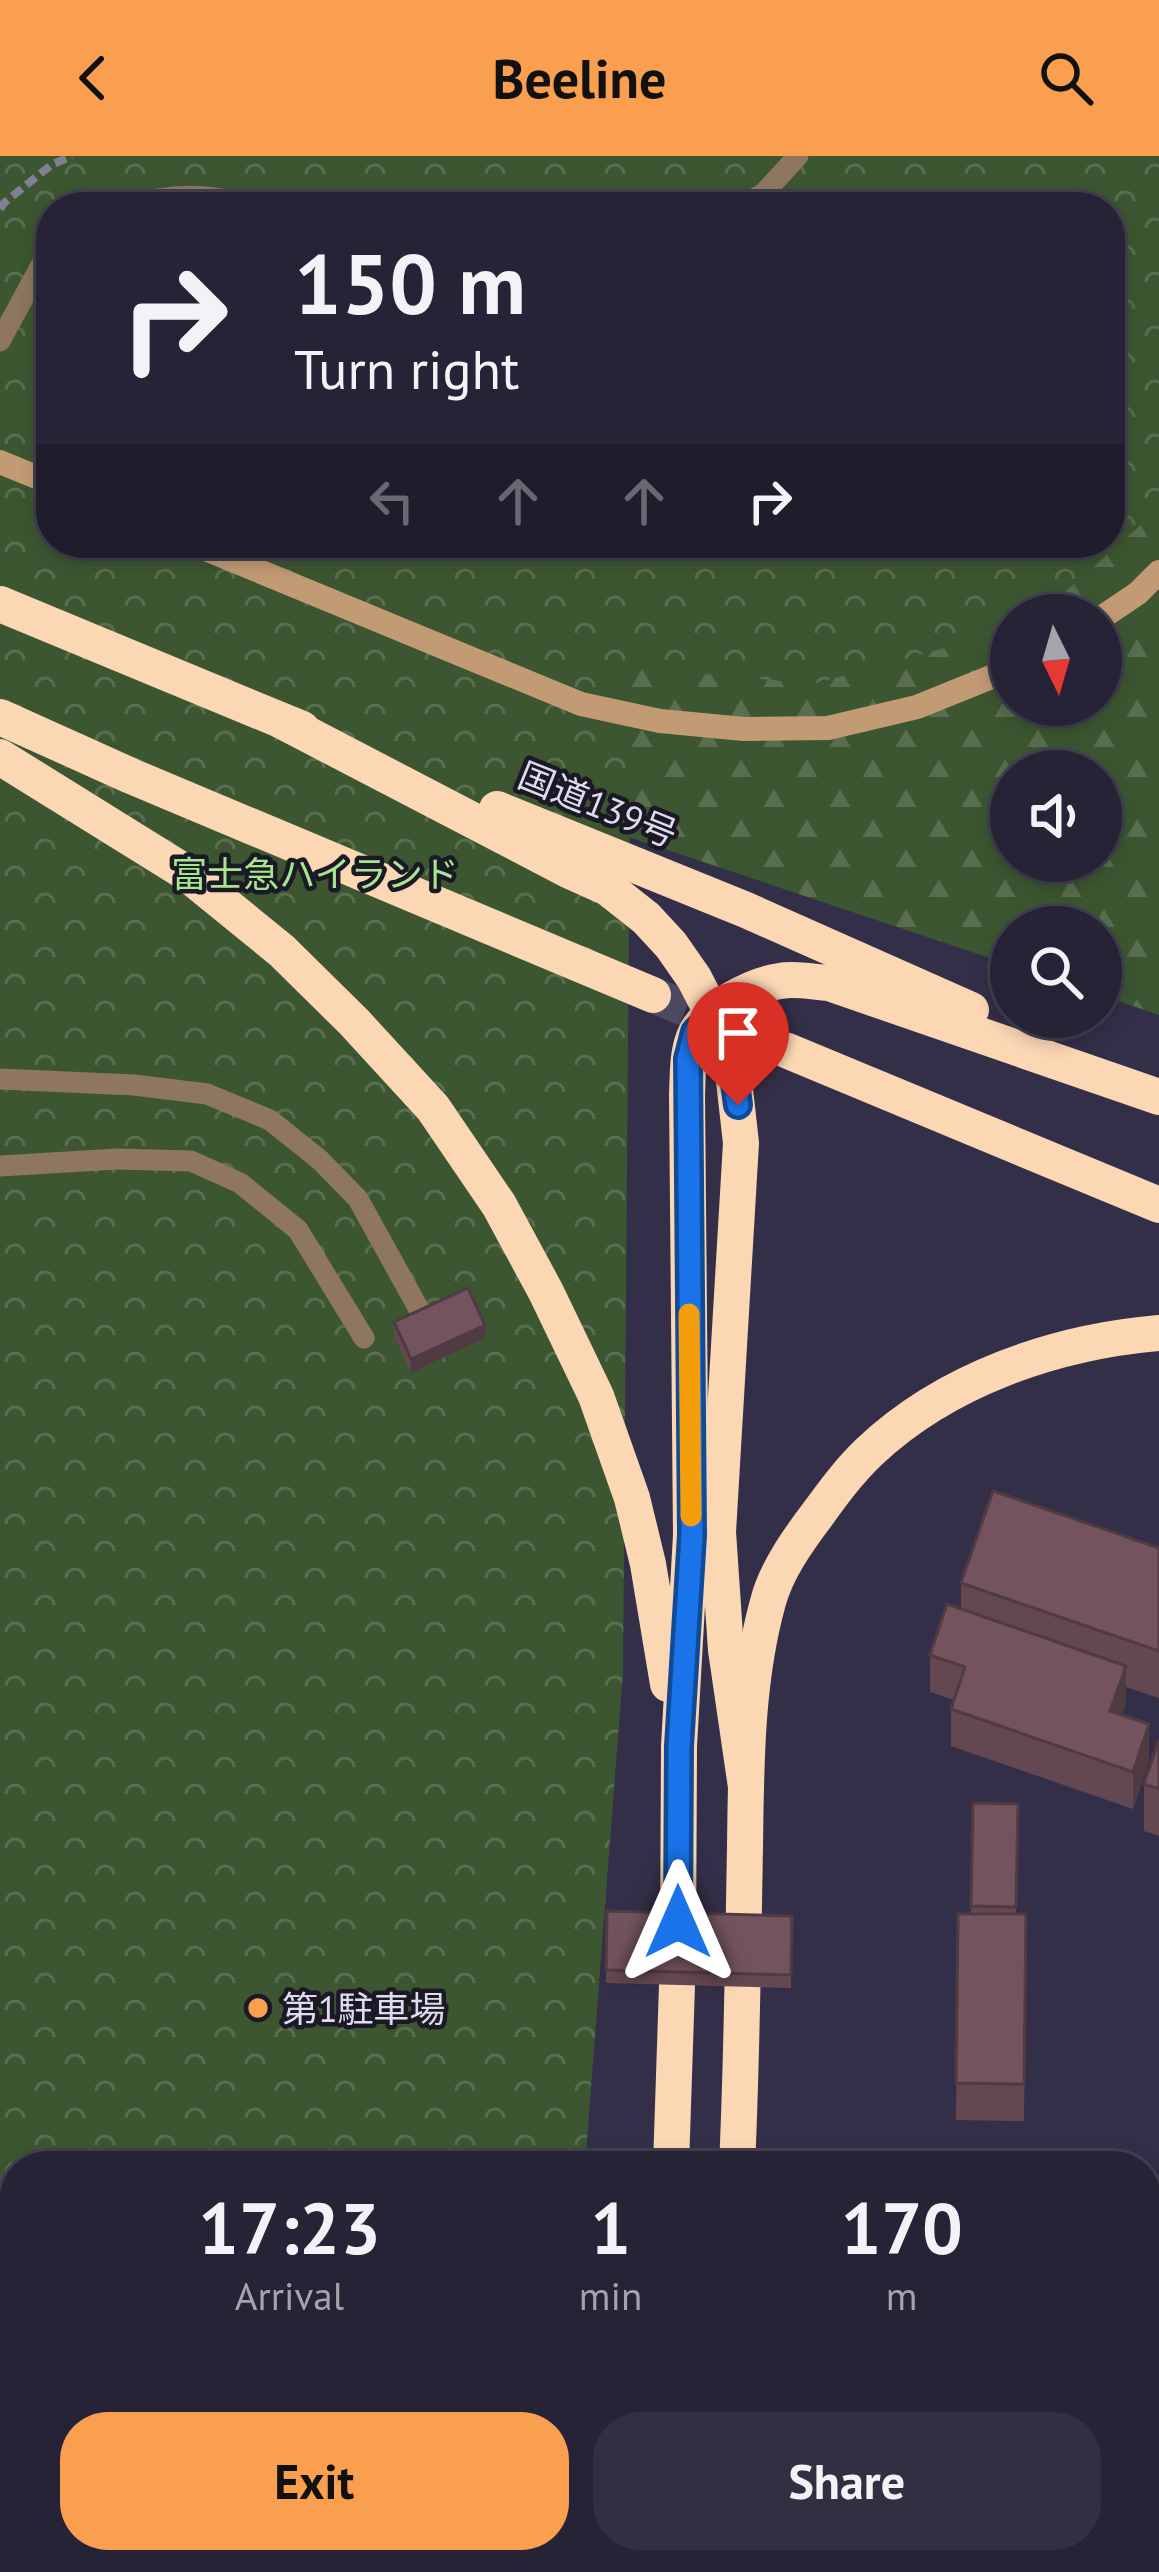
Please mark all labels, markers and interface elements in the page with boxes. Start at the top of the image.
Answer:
text: Beeline [493,43,666,113]
icon: back [60,45,126,111]
icon: search [1033,45,1099,111]
text: 150 m [294,228,526,337]
icon: right [96,240,252,396]
text: Turn right [294,334,519,404]
icon: left [359,468,425,534]
icon: ahead [485,468,551,534]
icon: ahead [611,468,677,534]
icon: right [737,468,803,534]
north arrow [990,594,1122,726]
map controls [990,594,1122,1038]
button: sound [990,750,1122,882]
street label: 国道139号 [512,751,684,857]
park label: 富士急ハイランド [171,850,459,897]
button: search [990,906,1122,1038]
pin [687,982,789,1105]
icon: arrive [705,1000,771,1066]
position arrow [615,1859,741,1985]
place label: 第1駐車場 [282,1985,446,2032]
marker: 第1駐車場 [245,1995,271,2021]
text: 17:23 [198,2181,381,2274]
text: 1 [590,2181,631,2274]
text: 170 [840,2181,963,2274]
text: Arrival [235,2270,344,2321]
text: min [579,2270,642,2321]
text: m [886,2270,917,2321]
button: Exit [60,2412,569,2550]
button: Share [593,2412,1101,2550]

